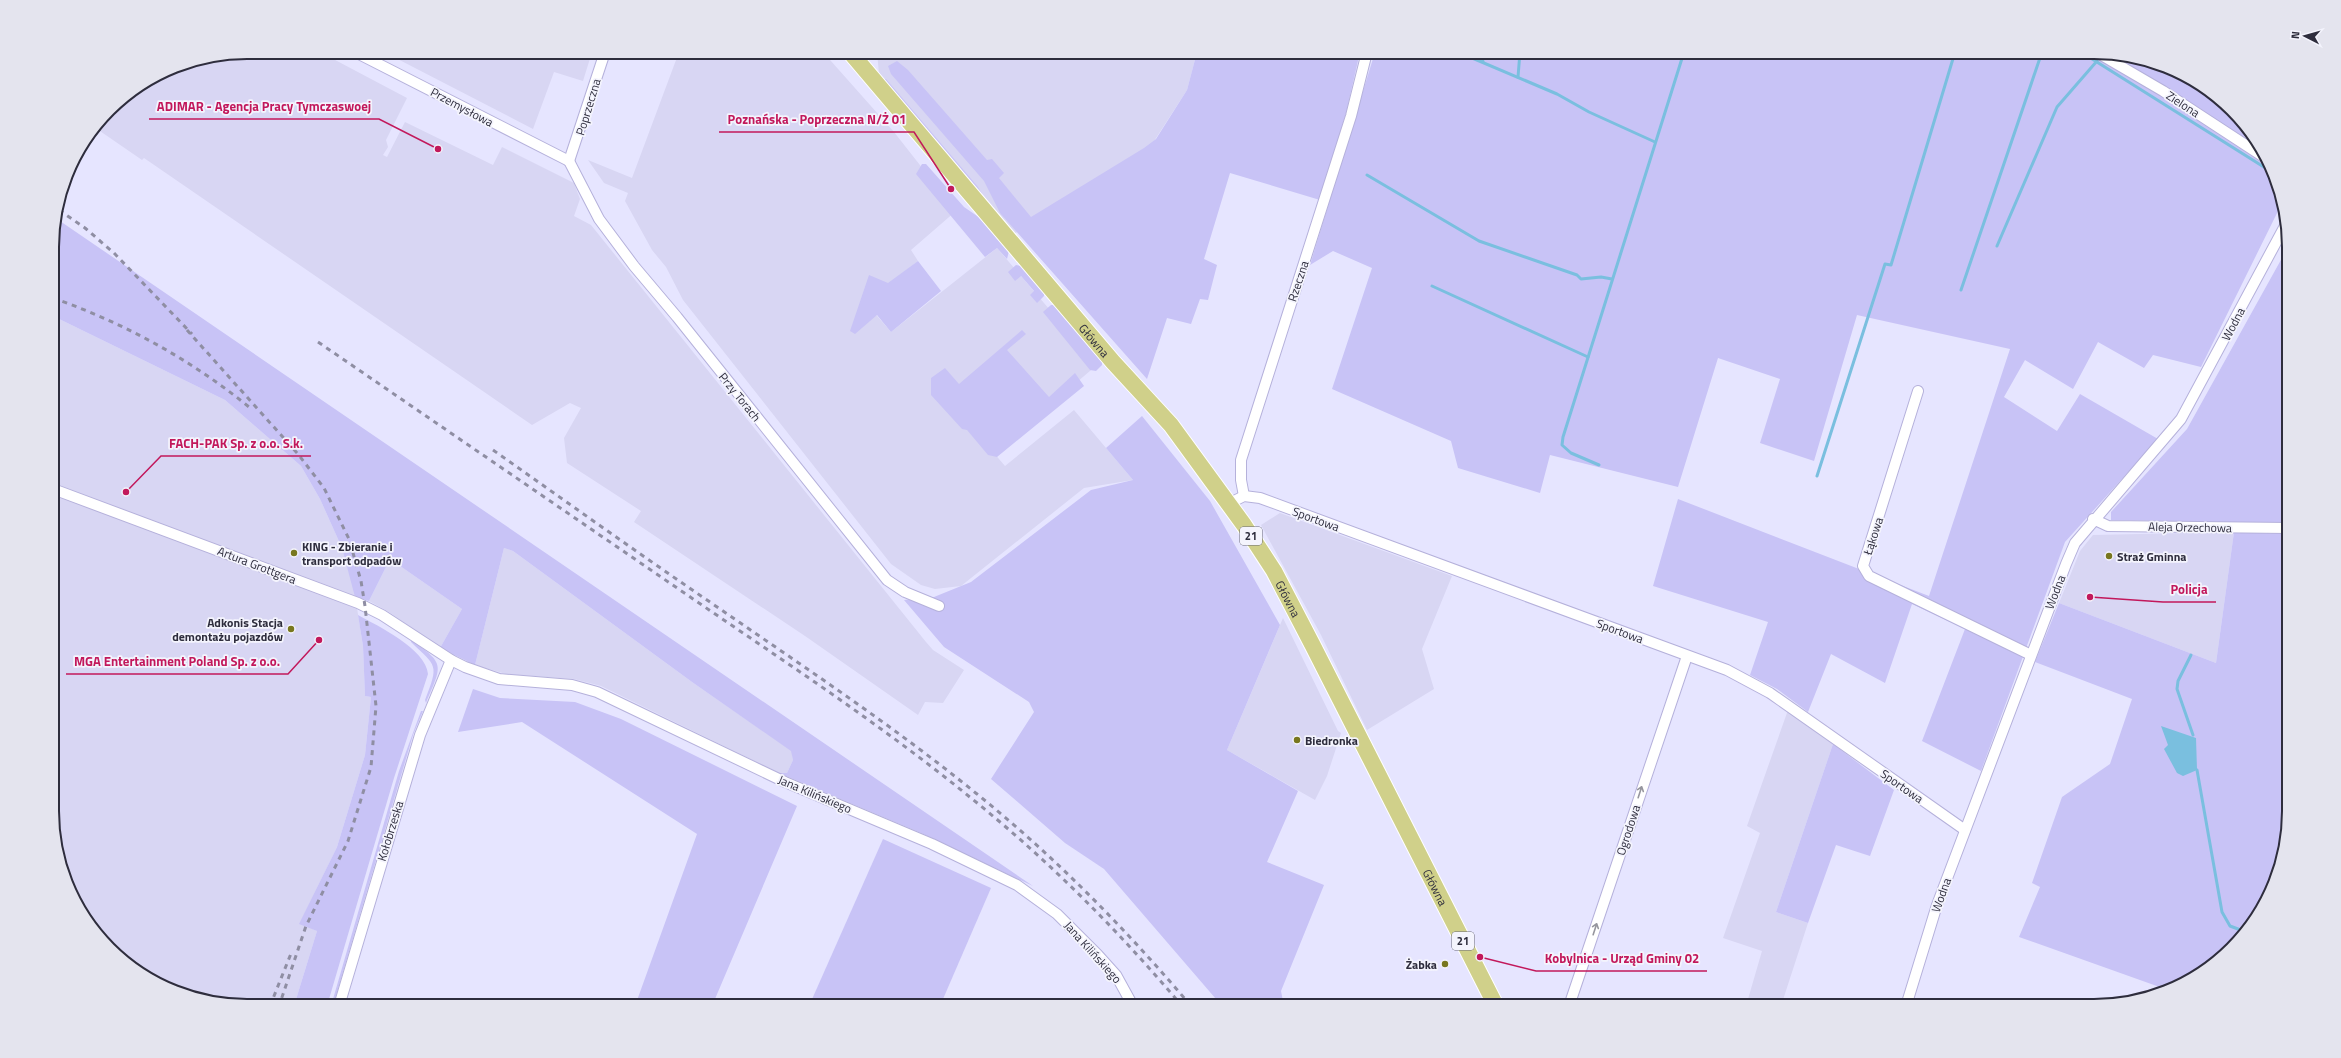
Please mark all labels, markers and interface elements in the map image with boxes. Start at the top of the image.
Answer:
north arrow [2285,16,2325,56]
text: N [2287,30,2303,40]
street label: Poprzeczna [570,76,606,138]
street label: Przemysłowa [427,82,497,132]
street label: Zielona [2162,86,2204,122]
callout: ADIMAR - Agencja Pracy Tymczaswoej [149,94,379,119]
text: ADIMAR - Agencja Pracy Tymczaswoej [157,96,371,116]
callout: Poznańska - Poprzeczna N/Ż 01 [719,107,914,132]
text: Poznańska - Poprzeczna N/Ż 01 [728,109,906,129]
street label: Rzeczna [1282,258,1314,304]
street label: Wodna [2216,304,2250,344]
street label: Główna [1075,319,1114,361]
street label: Przy Torach [714,368,766,426]
callout: FACH-PAK Sp. z o.o. S.k. [161,431,311,456]
text: FACH-PAK Sp. z o.o. S.k. [169,433,303,453]
street label: Sportowa [1290,502,1342,536]
street label: Łąkowa [1858,515,1888,558]
street label: Aleja Orzechowa [2148,517,2232,537]
road number: 21 [1240,527,1262,545]
place label: KING - Zbieranie i transport odpadów [302,537,402,570]
street label: Artura Grottgera [215,541,299,589]
place label: Straż Gminna [2117,547,2186,566]
marker: KING - Zbieranie i transport odpadów [289,548,299,558]
marker: Straż Gminna [2104,551,2114,561]
street label: Wodna [2040,572,2070,612]
street label: Główna [1271,577,1306,620]
callout: Policja [2163,577,2216,602]
text: Policja [2170,579,2208,599]
place label: Adkonis Stacja demontażu pojazdów [172,613,283,646]
street label: Sportowa [1594,614,1646,648]
marker: Adkonis Stacja demontażu pojazdów [286,624,296,634]
callout: MGA Entertainment Poland Sp. z o.o. [66,649,288,674]
text: MGA Entertainment Poland Sp. z o.o. [74,651,280,671]
place label: Biedronka [1305,731,1358,750]
marker: Biedronka [1292,735,1302,745]
street label: Sportowa [1877,764,1927,808]
street label: Jana Kilińskiego [775,770,855,818]
one-way arrow [1637,786,1644,799]
street label: Kołobrzeska [372,798,408,864]
street label: Ogrodowa [1611,802,1645,858]
street label: Główna [1418,865,1453,909]
street label: Wodna [1926,875,1956,915]
street label: Jana Kilińskiego [1060,917,1126,987]
one-way arrow [1592,922,1599,935]
road number: 21 [1452,932,1474,950]
callout: Kobylnica - Urząd Gminy 02 [1536,946,1707,971]
text: Kobylnica - Urząd Gminy 02 [1545,948,1699,968]
place label: Żabka [1406,955,1437,974]
marker: Żabka [1440,959,1450,969]

